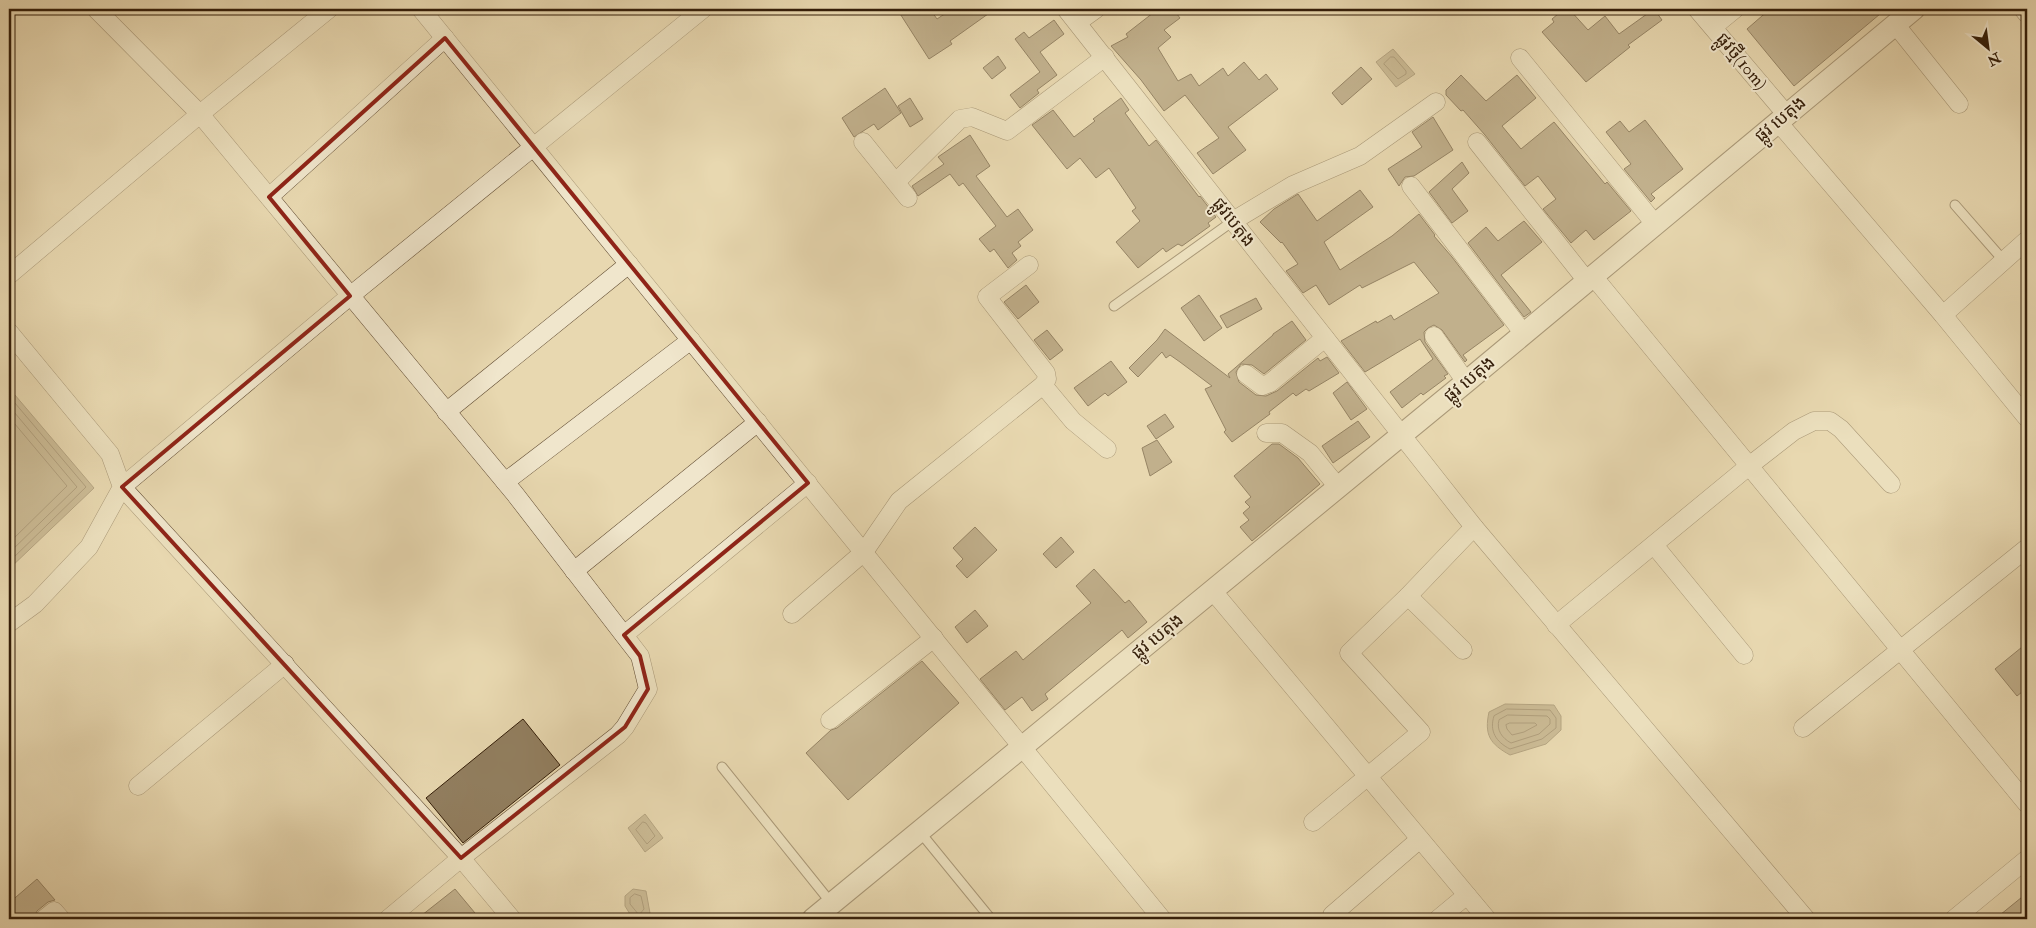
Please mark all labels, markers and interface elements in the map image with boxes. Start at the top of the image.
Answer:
north arrow [1964,22,2014,72]
street label: ផ្លូវថ្មី(10m) [1708,28,1773,98]
text: N [1984,48,2005,70]
street label: ផ្លូវ បេតុង [1750,91,1814,151]
street label: ផ្លូវបេតុង [1204,193,1260,254]
street label: ផ្លូវ បេតុង [1439,351,1503,411]
street label: ផ្លូវ បេតុង [1127,608,1191,668]

